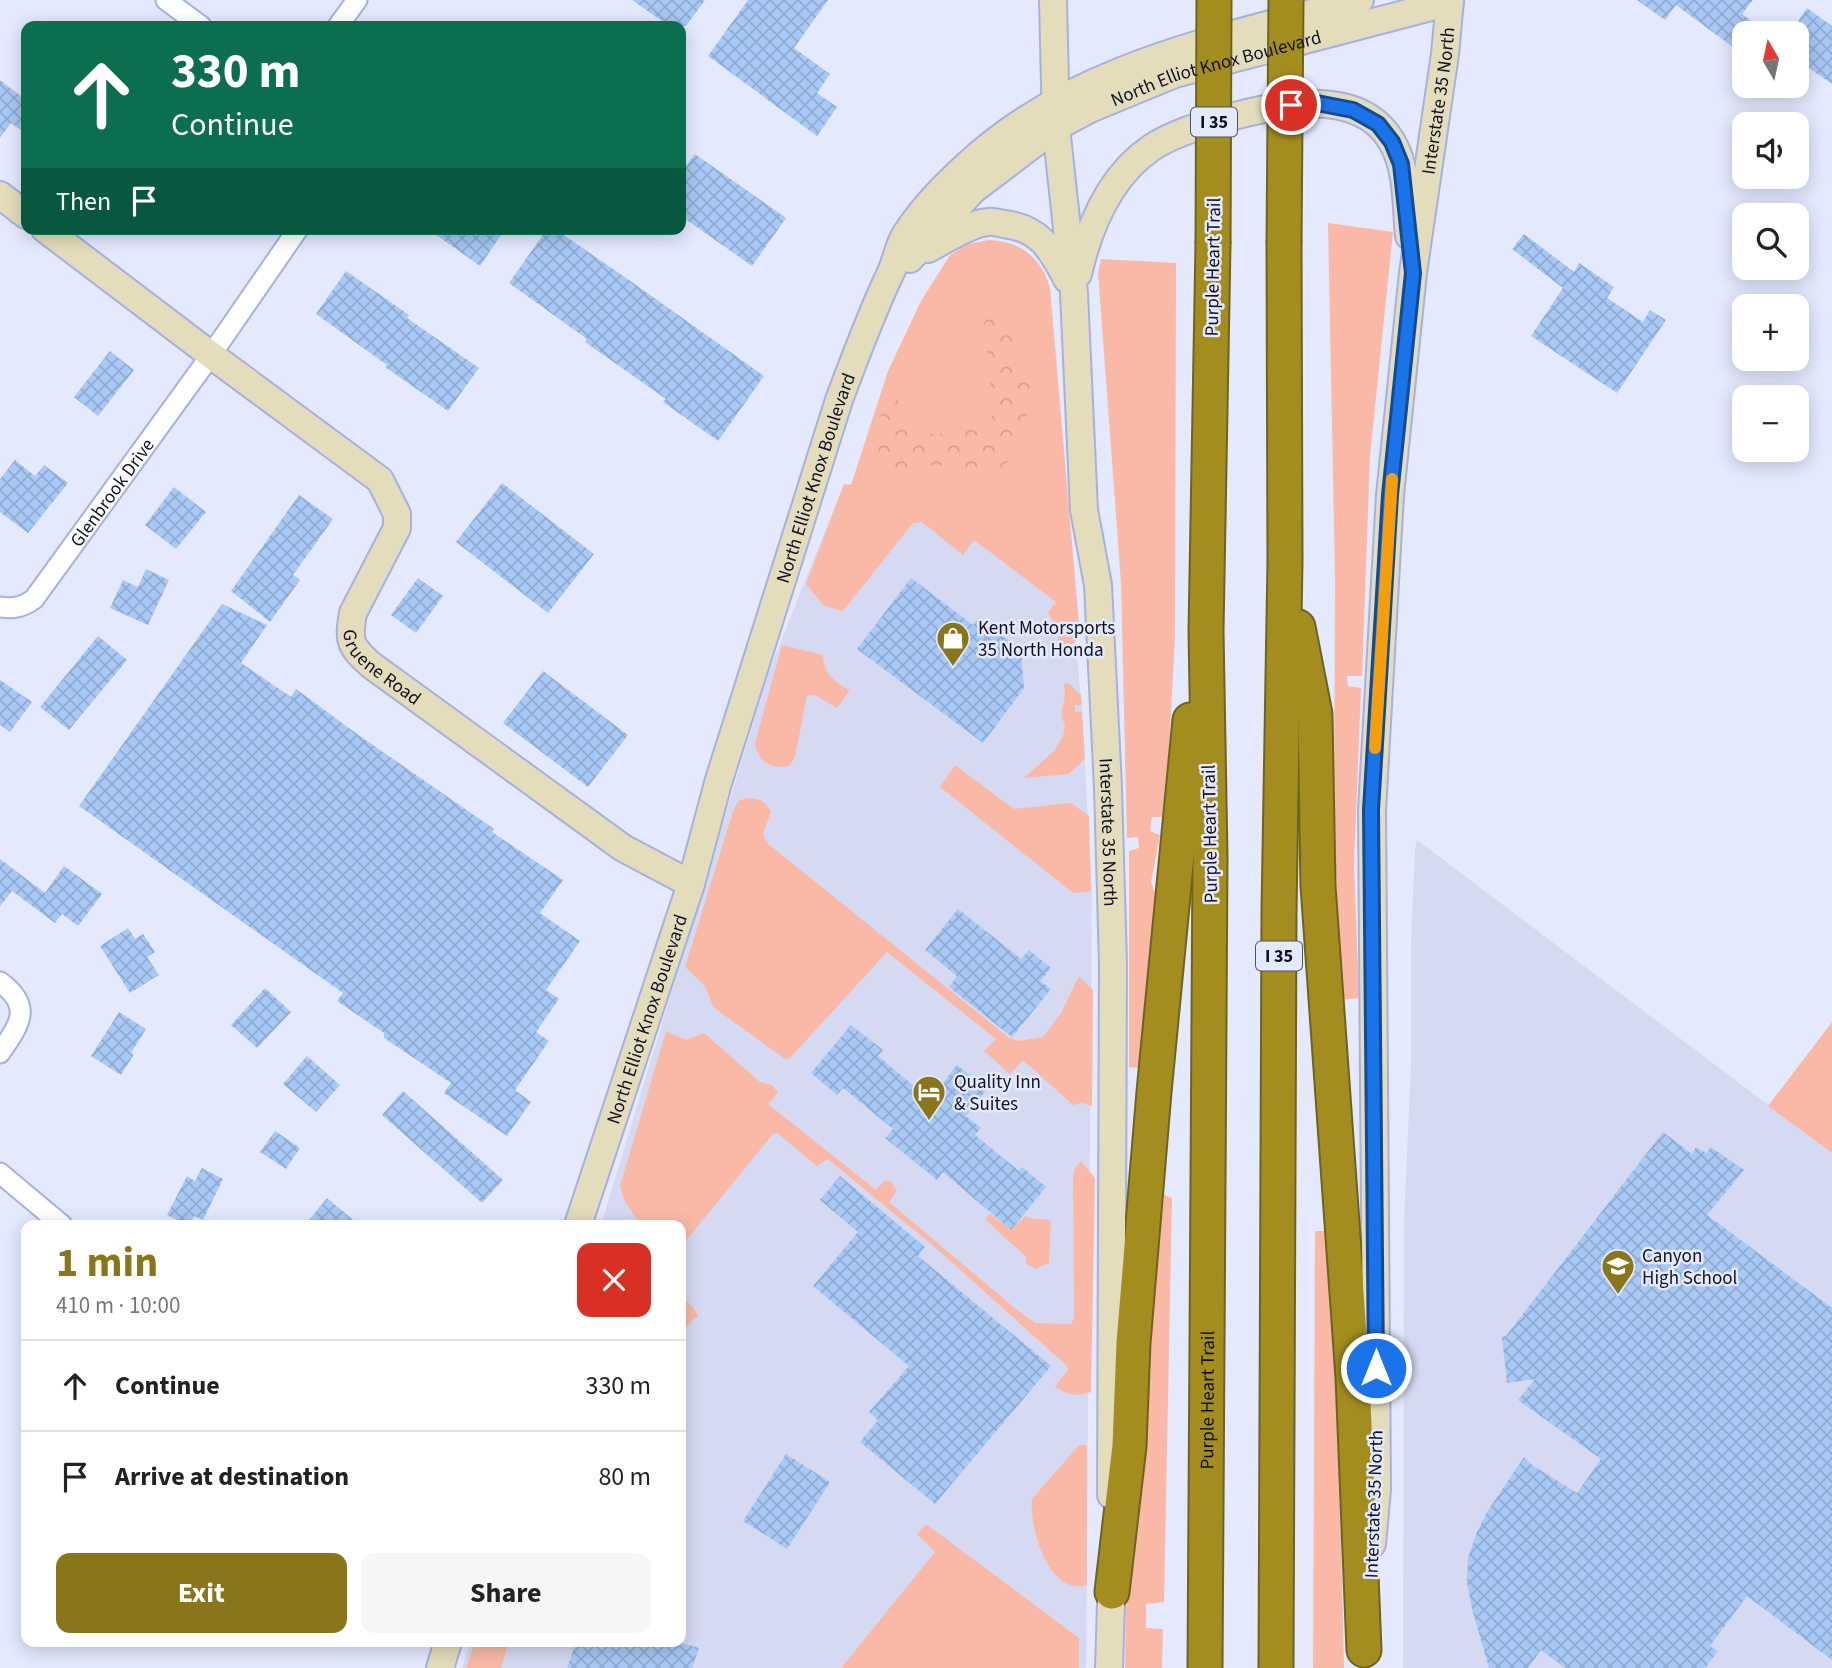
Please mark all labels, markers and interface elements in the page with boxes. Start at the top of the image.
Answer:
north arrow [1732,21,1810,98]
map controls [1732,21,1809,462]
street label: North Elliot Knox Boulevard [1107,24,1325,114]
street label: Interstate 35 North [1416,26,1462,176]
text: 330 m [171,37,300,107]
icon: ahead [56,49,147,140]
pin [1261,75,1321,135]
icon: arrive [1272,86,1310,124]
text: Continue [171,102,294,148]
road number: I 35 [1191,107,1237,136]
button: sound [1732,112,1809,189]
icon: arrive [125,182,163,220]
text: Then [56,183,111,220]
street label: Purple Heart Trail [1199,197,1228,337]
button: search [1732,203,1809,280]
button: + [1732,294,1809,371]
street label: North Elliot Knox Boulevard [770,369,863,587]
button: − [1732,385,1809,462]
street label: Glenbrook Drive [64,433,161,553]
place label: Kent Motorsports 35 North Honda [978,615,1115,664]
shop icon: Kent Motorsports 35 North Honda [934,619,972,668]
street label: Gruene Road [335,629,426,712]
street label: Interstate 35 North [1092,757,1123,907]
street label: Purple Heart Trail [1196,764,1225,904]
street label: North Elliot Knox Boulevard [600,911,695,1128]
road number: I 35 [1256,942,1302,971]
place label: Quality Inn & Suites [954,1069,1041,1118]
hotel icon: Quality Inn & Suites [910,1073,948,1122]
text: 1 min [56,1233,158,1293]
button: close [577,1243,651,1317]
place label: Canyon High School [1642,1243,1738,1292]
school or university icon: Canyon High School [1599,1247,1637,1296]
text: 410 m · 10:00 [56,1289,180,1322]
street label: Purple Heart Trail [1194,1330,1222,1470]
position arrow [1339,1331,1413,1405]
icon: ahead [56,1367,94,1405]
text: Continue [115,1367,220,1404]
text: 330 m [585,1367,651,1404]
street label: Interstate 35 North [1358,1429,1391,1579]
icon: arrive [56,1458,94,1496]
text: Arrive at destination [115,1458,349,1495]
text: 80 m [598,1458,651,1495]
button: Exit [56,1553,347,1633]
button: Share [361,1553,651,1633]

